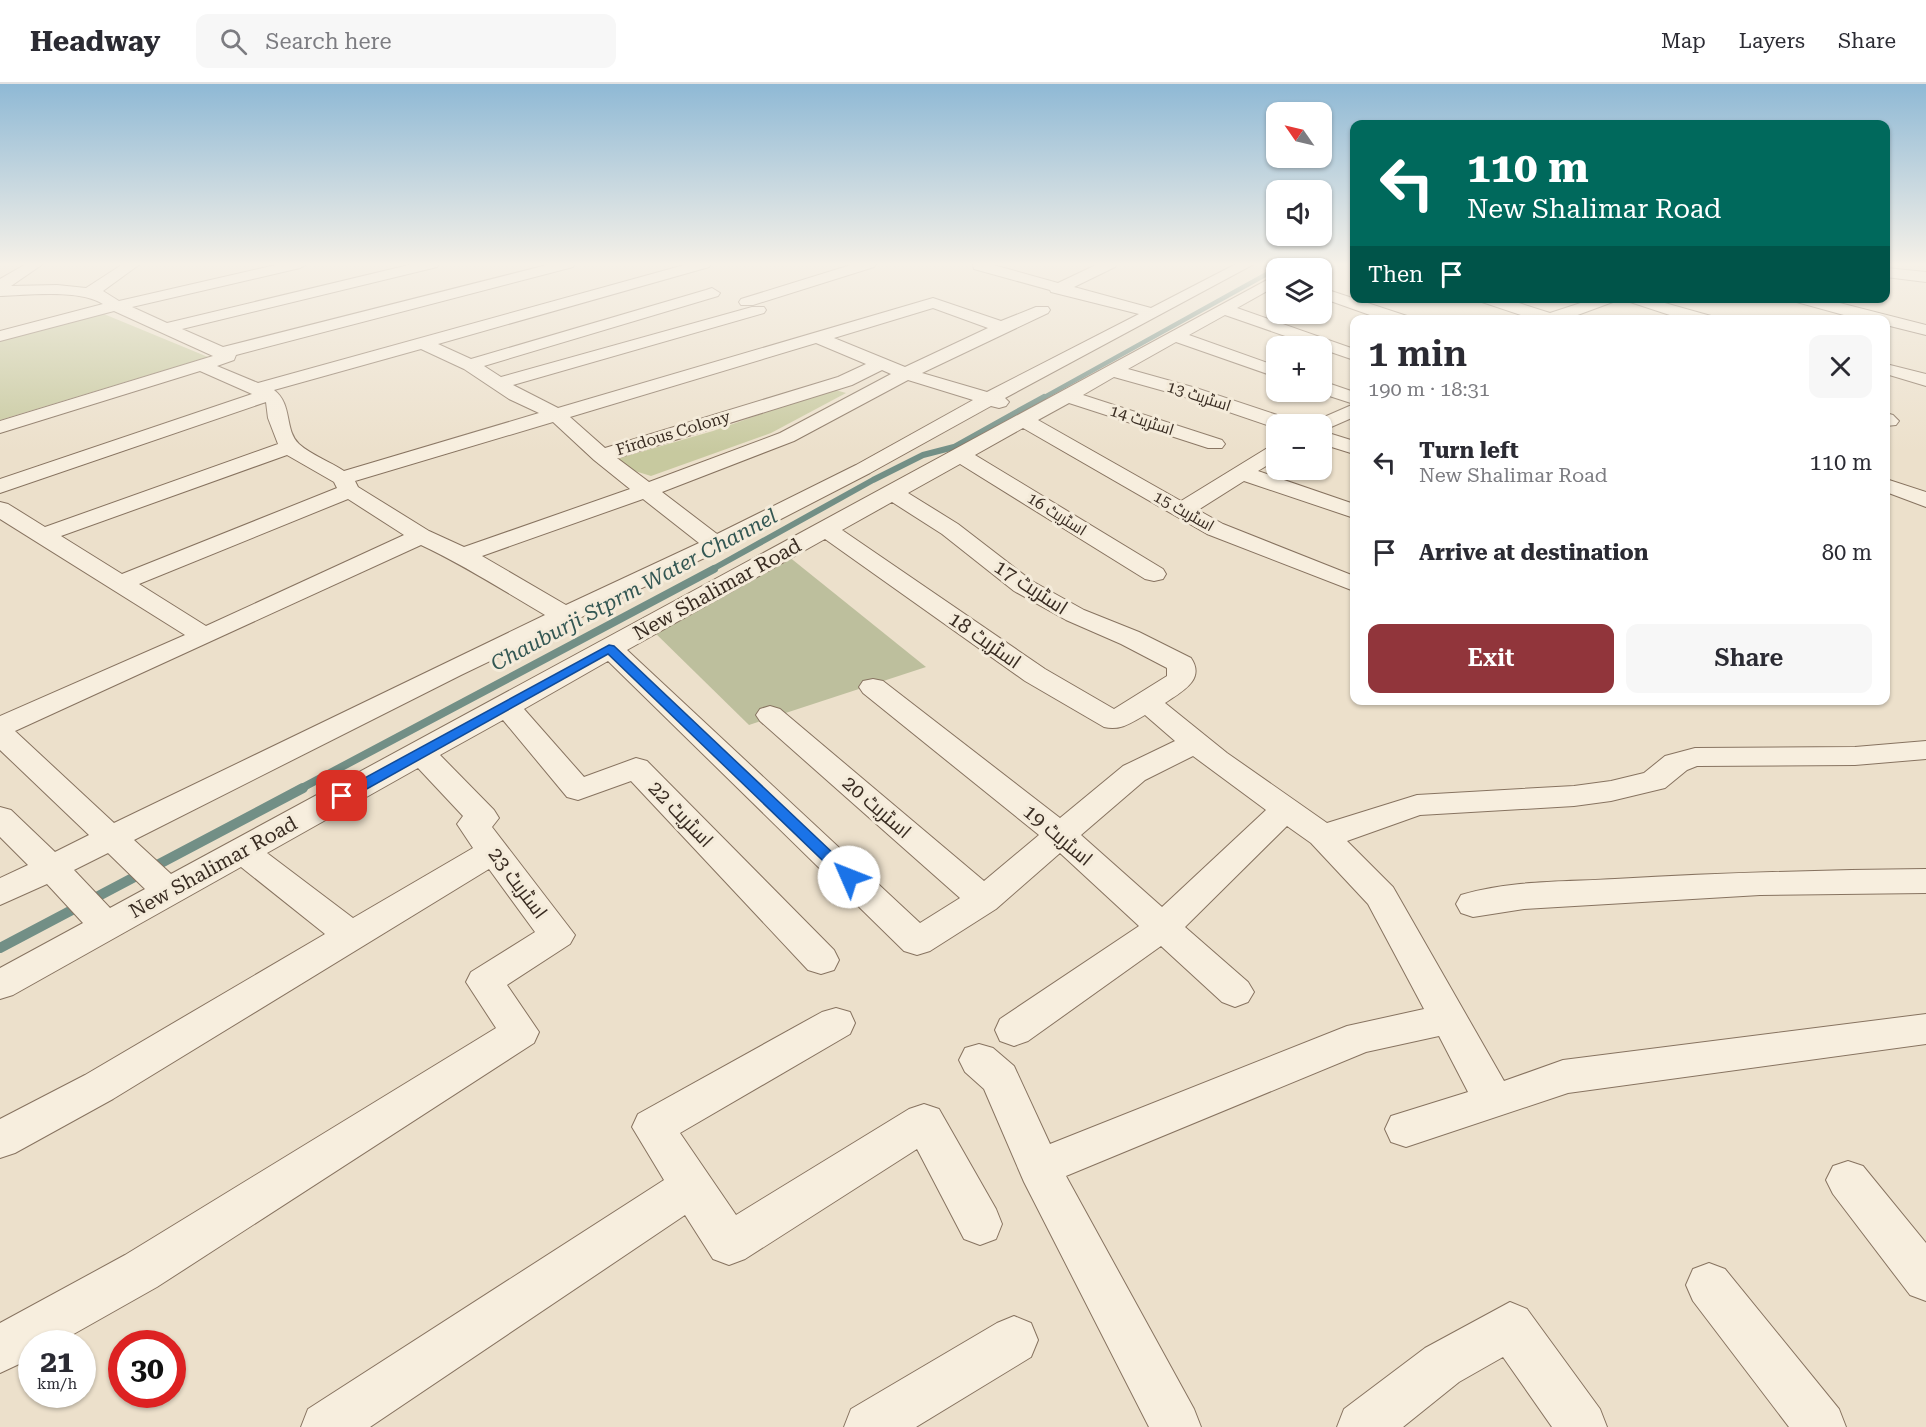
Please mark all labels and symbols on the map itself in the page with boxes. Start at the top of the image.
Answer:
north arrow [1266,102,1332,168]
street label: اسٹریٹ 13 [1165,377,1233,415]
street label: اسٹریٹ 14 [1108,401,1176,439]
street label: Firdous Colony [614,406,733,459]
street label: اسٹریٹ 15 [1150,487,1218,535]
street label: اسٹریٹ 16 [1024,488,1090,540]
water label: Chauburji Stprm Water Channel [487,504,781,676]
street label: New Shalimar Road [629,533,805,645]
street label: اسٹریٹ 17 [990,554,1072,620]
street label: اسٹریٹ 18 [944,606,1026,674]
pin [316,770,367,821]
street label: اسٹریٹ 20 [838,771,916,843]
street label: اسٹریٹ 22 [644,776,718,852]
street label: اسٹریٹ 19 [1019,799,1097,871]
street label: New Shalimar Road [125,811,301,923]
street label: اسٹریٹ 23 [483,843,553,923]
position arrow [817,845,881,909]
speed limit sign: 30 [108,1330,186,1408]

